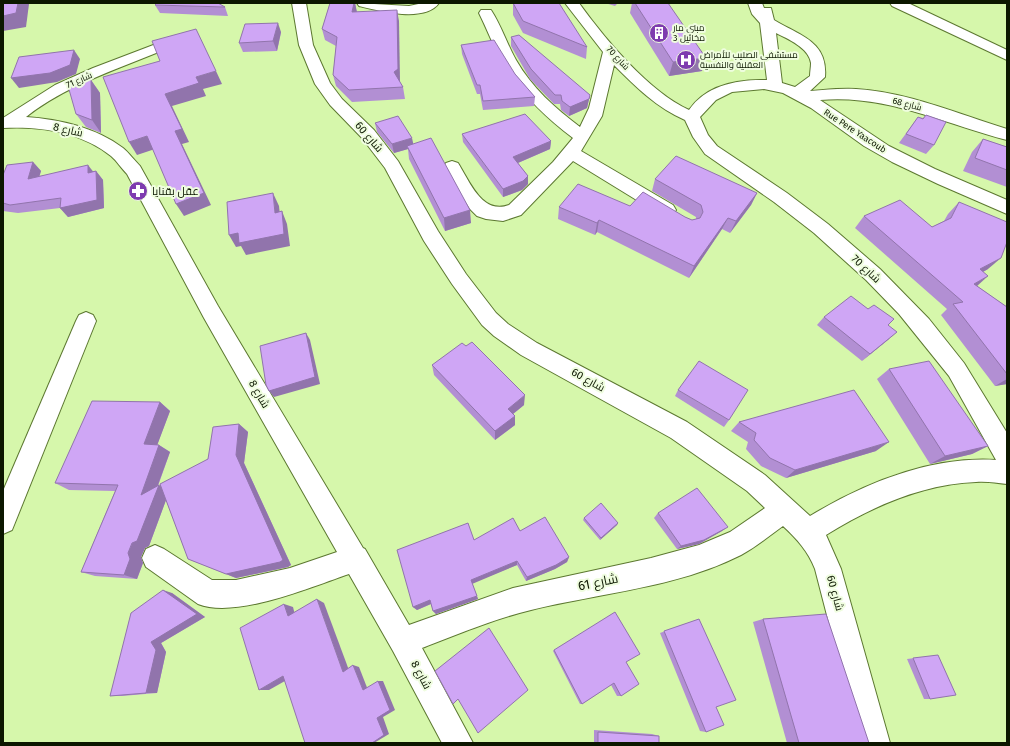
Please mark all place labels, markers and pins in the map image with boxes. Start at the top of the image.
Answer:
building icon: مبنى مار مخائيل 3 [648,22,670,44]
place label: مبنى مار مخائيل 3 [672,23,705,43]
hospital icon: مستشفى الصليب للأمراض العقلية والنفسية [675,49,697,71]
place label: مستشفى الصليب للأمراض العقلية والنفسية [700,50,798,70]
pharmacy icon: عقل بقنايا [127,180,149,202]
place label: عقل بقنايا [152,185,199,198]

